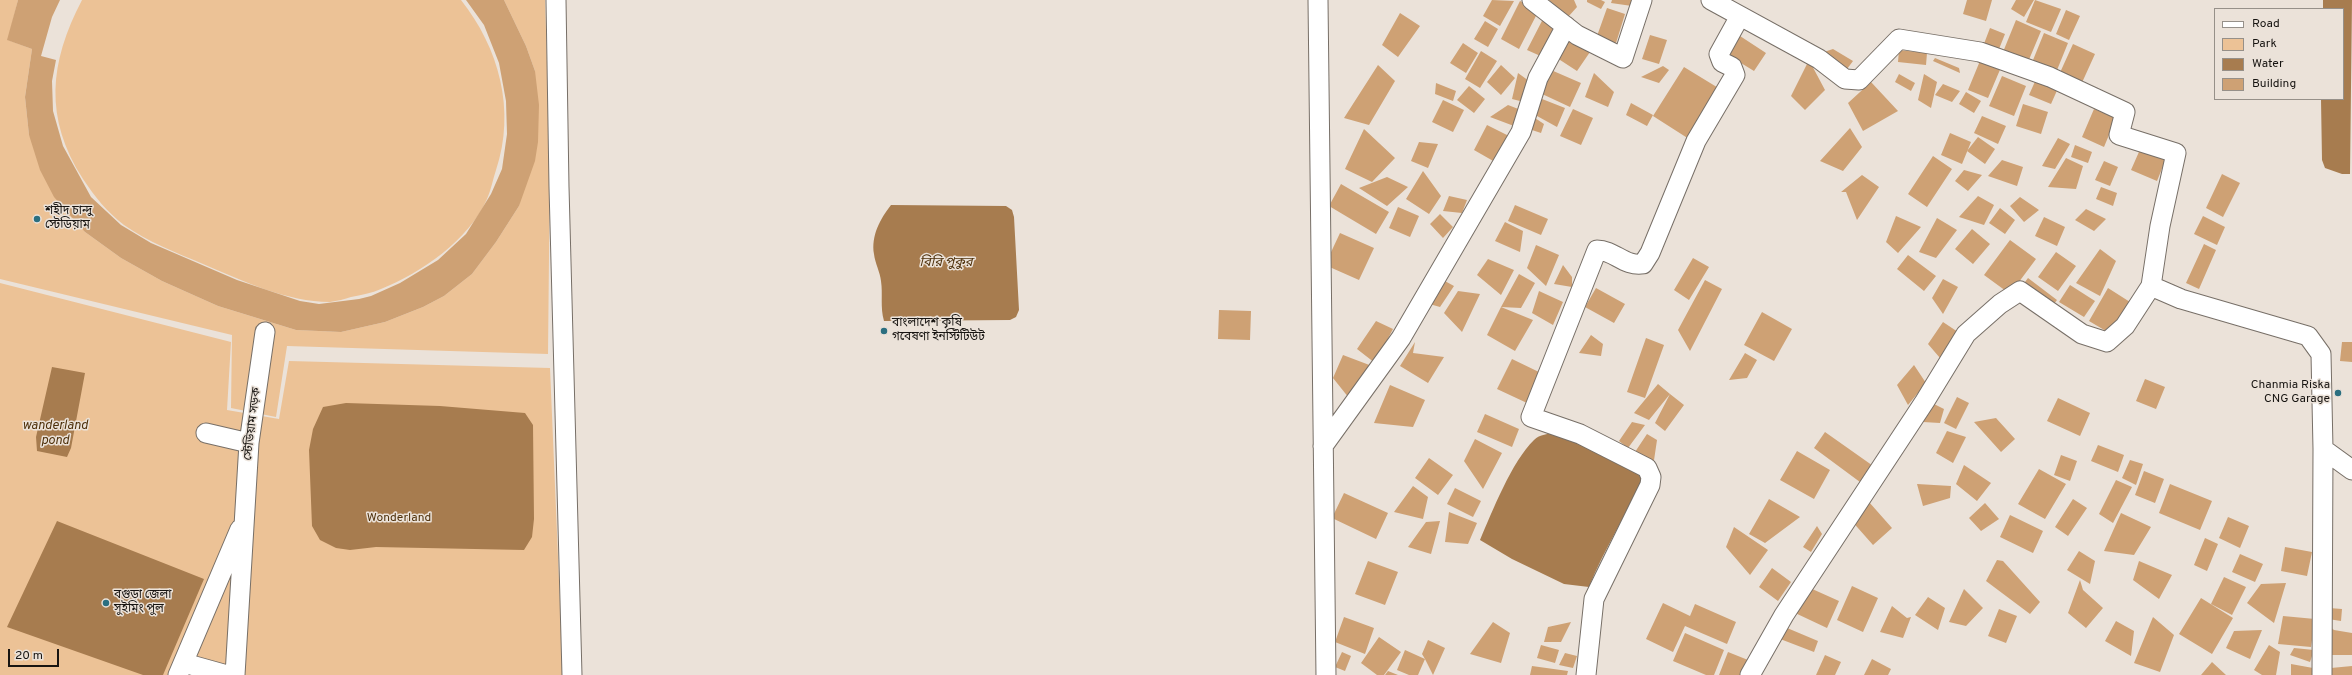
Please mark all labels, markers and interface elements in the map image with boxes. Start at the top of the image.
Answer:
legend [2214,8,2344,100]
text: Road [2252,16,2280,32]
text: Park [2252,36,2277,52]
text: Water [2252,56,2284,72]
text: Building [2252,76,2296,92]
place label: শহীদ চান্দু স্টেডিয়াম [45,205,92,233]
marker: শহীদ চান্দু স্টেডিয়াম [32,214,42,224]
water label: বিরি পুকুর [920,255,972,271]
place label: বাংলাদেশ কৃষি গবেষণা ইনস্টিটিউট [892,317,985,345]
marker: বাংলাদেশ কৃষি গবেষণা ইনস্টিটিউট [879,326,889,336]
place label: Chanmia Riska CNG Garage [2251,379,2330,407]
street label: স্টেডিয়াম সড়ক [241,387,265,461]
marker: Chanmia Riska CNG Garage [2333,388,2343,398]
water label: wanderland pond [22,418,88,449]
park label: Wonderland [367,512,431,526]
place label: বগুড়া জেলা সুইমিং পুল [114,589,171,617]
marker: বগুড়া জেলা সুইমিং পুল [101,598,111,608]
scale bar [10,641,61,667]
text: 20 m [15,648,43,664]

